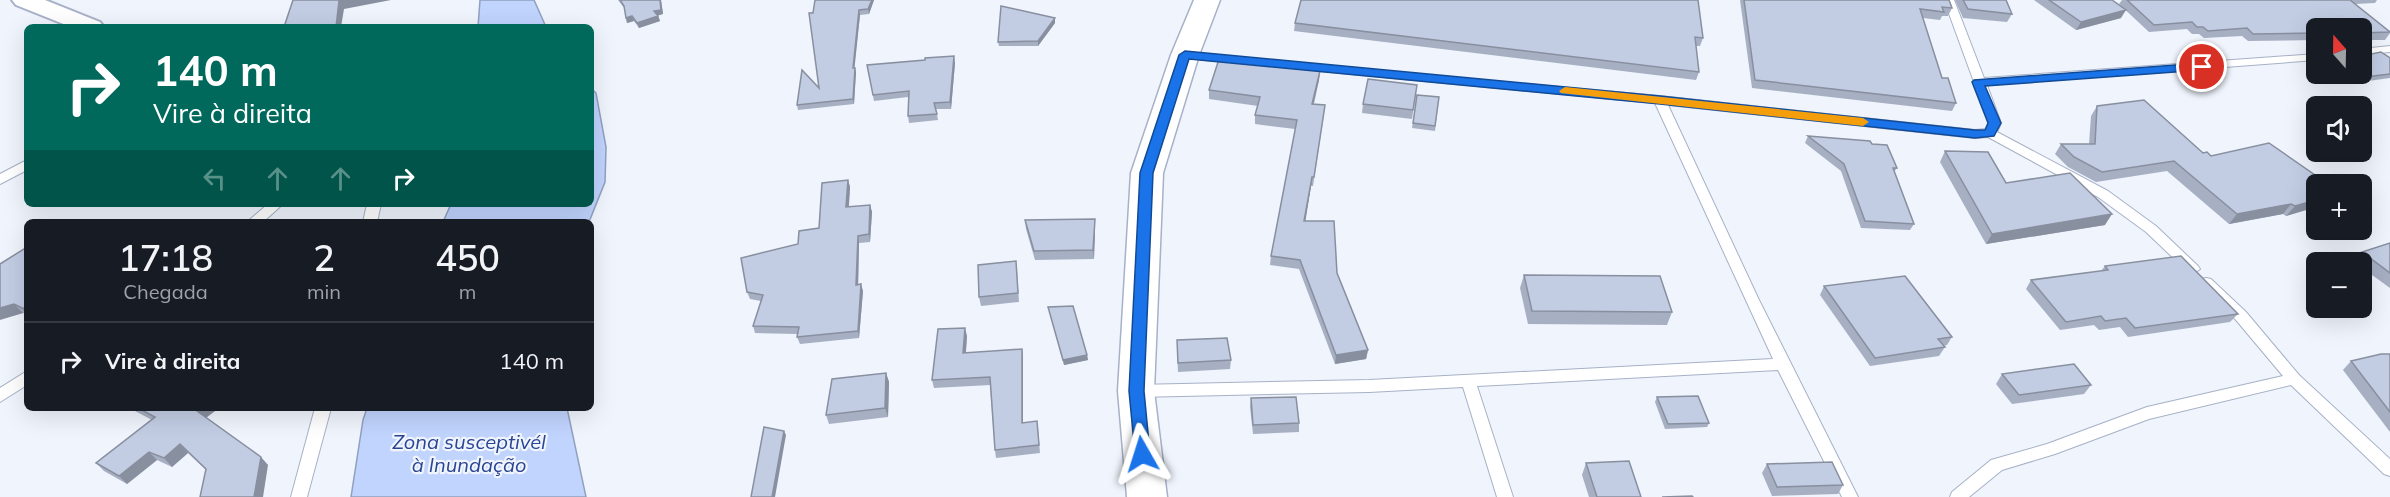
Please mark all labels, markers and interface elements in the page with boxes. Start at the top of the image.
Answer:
north arrow [2306,18,2372,84]
map controls [2306,18,2372,318]
pin [2176,41,2227,92]
text: 140 m [153,44,278,97]
icon: right [54,48,132,126]
icon: arrive [2185,50,2218,83]
text: Vire à direita [153,96,312,130]
button: sound [2306,96,2372,162]
icon: left [198,162,231,195]
icon: ahead [261,162,294,195]
icon: ahead [324,162,357,195]
icon: right [387,162,420,195]
button: + [2306,174,2372,240]
text: 17:18 [118,235,213,280]
text: 2 [313,235,335,280]
text: 450 [435,235,500,280]
button: − [2306,252,2372,318]
text: Chegada [123,279,208,304]
text: min [307,279,341,304]
text: m [459,279,476,304]
icon: right [54,345,87,378]
text: Vire à direita [105,347,240,375]
text: 140 m [499,347,564,375]
position arrow [1110,422,1174,486]
water label: Zona susceptivél à Inundação [392,429,546,477]

